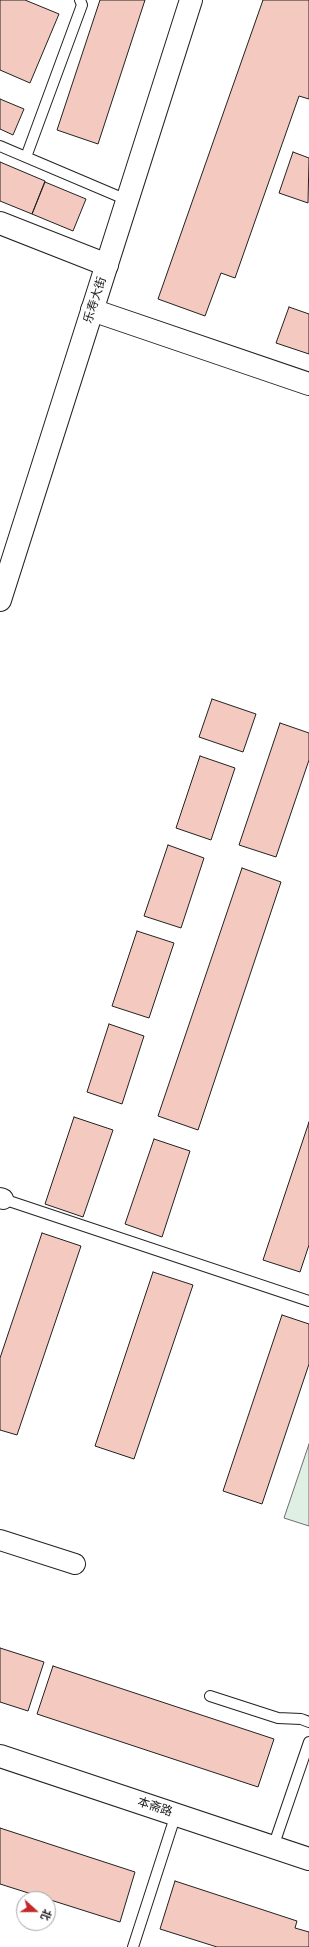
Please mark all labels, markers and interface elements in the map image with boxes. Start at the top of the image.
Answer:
street label: 乐寿大街 [81,275,109,325]
street label: 本斋路 [136,1795,174,1819]
north arrow [16,1891,56,1931]
text: 北 [38,1907,55,1923]

